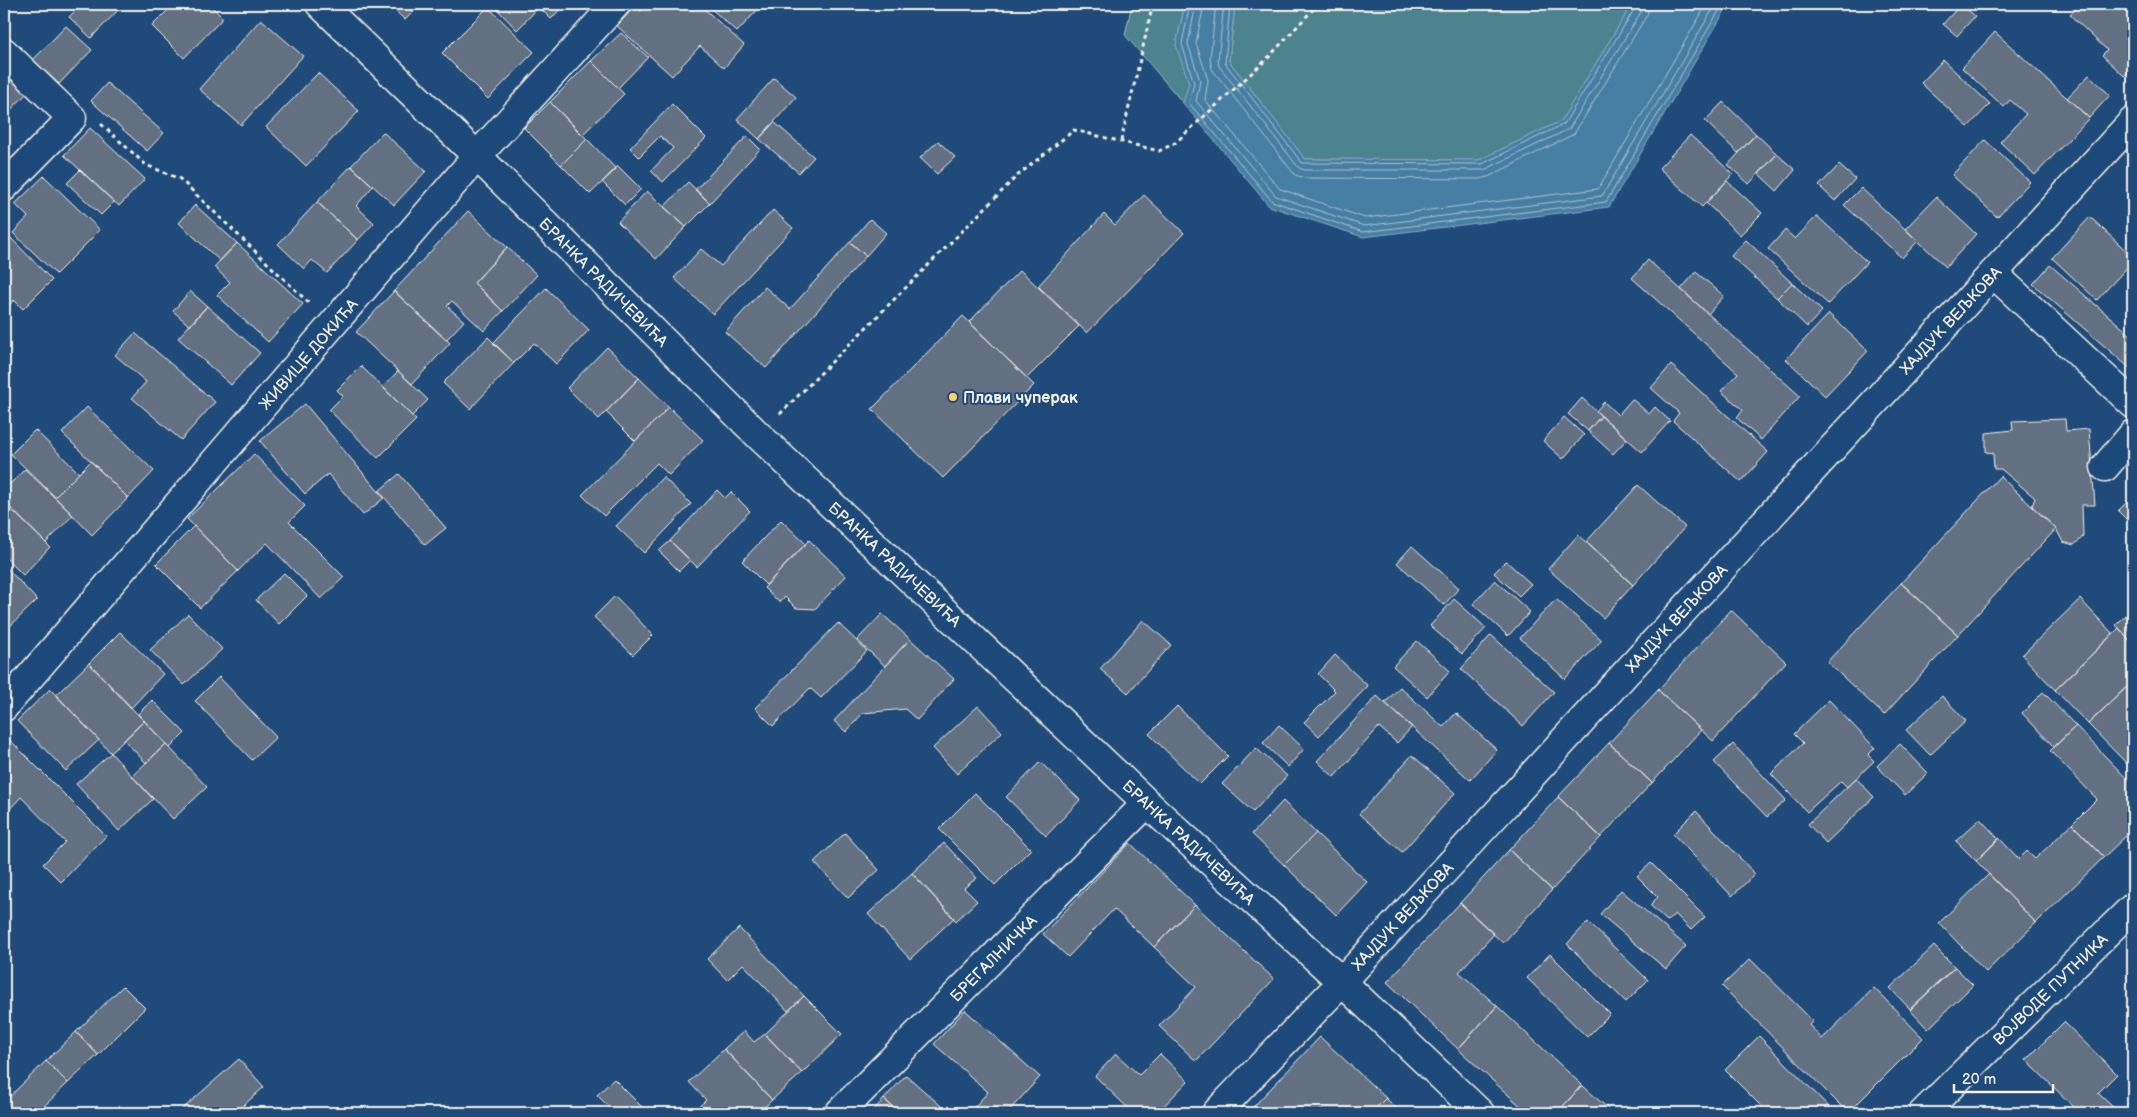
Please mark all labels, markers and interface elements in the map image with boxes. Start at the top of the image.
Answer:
street label: БРАНКА РАДИЧЕВИЋА [535,215,672,352]
street label: ХАЈДУК ВЕЉКОВА [1896,263,2006,379]
street label: ЖИВИЦЕ ДОКИЋА [256,295,363,414]
place label: Плави чуперак [963,389,1078,408]
marker: Плави чуперак [947,391,959,403]
street label: БРАНКА РАДИЧЕВИЋА [824,499,964,632]
street label: ХАЈДУК ВЕЉКОВА [1622,561,1732,677]
street label: БРАНКА РАДИЧЕВИЋА [1118,777,1258,910]
street label: ХАЈДУК ВЕЉКОВА [1348,859,1458,975]
street label: БРЕГАЛНИЧКА [947,912,1042,1006]
street label: ВОЈВОДЕ ПУТНИКА [1990,930,2113,1050]
scale bar [1954,1062,2053,1094]
text: 20 m [1962,1070,1996,1089]

